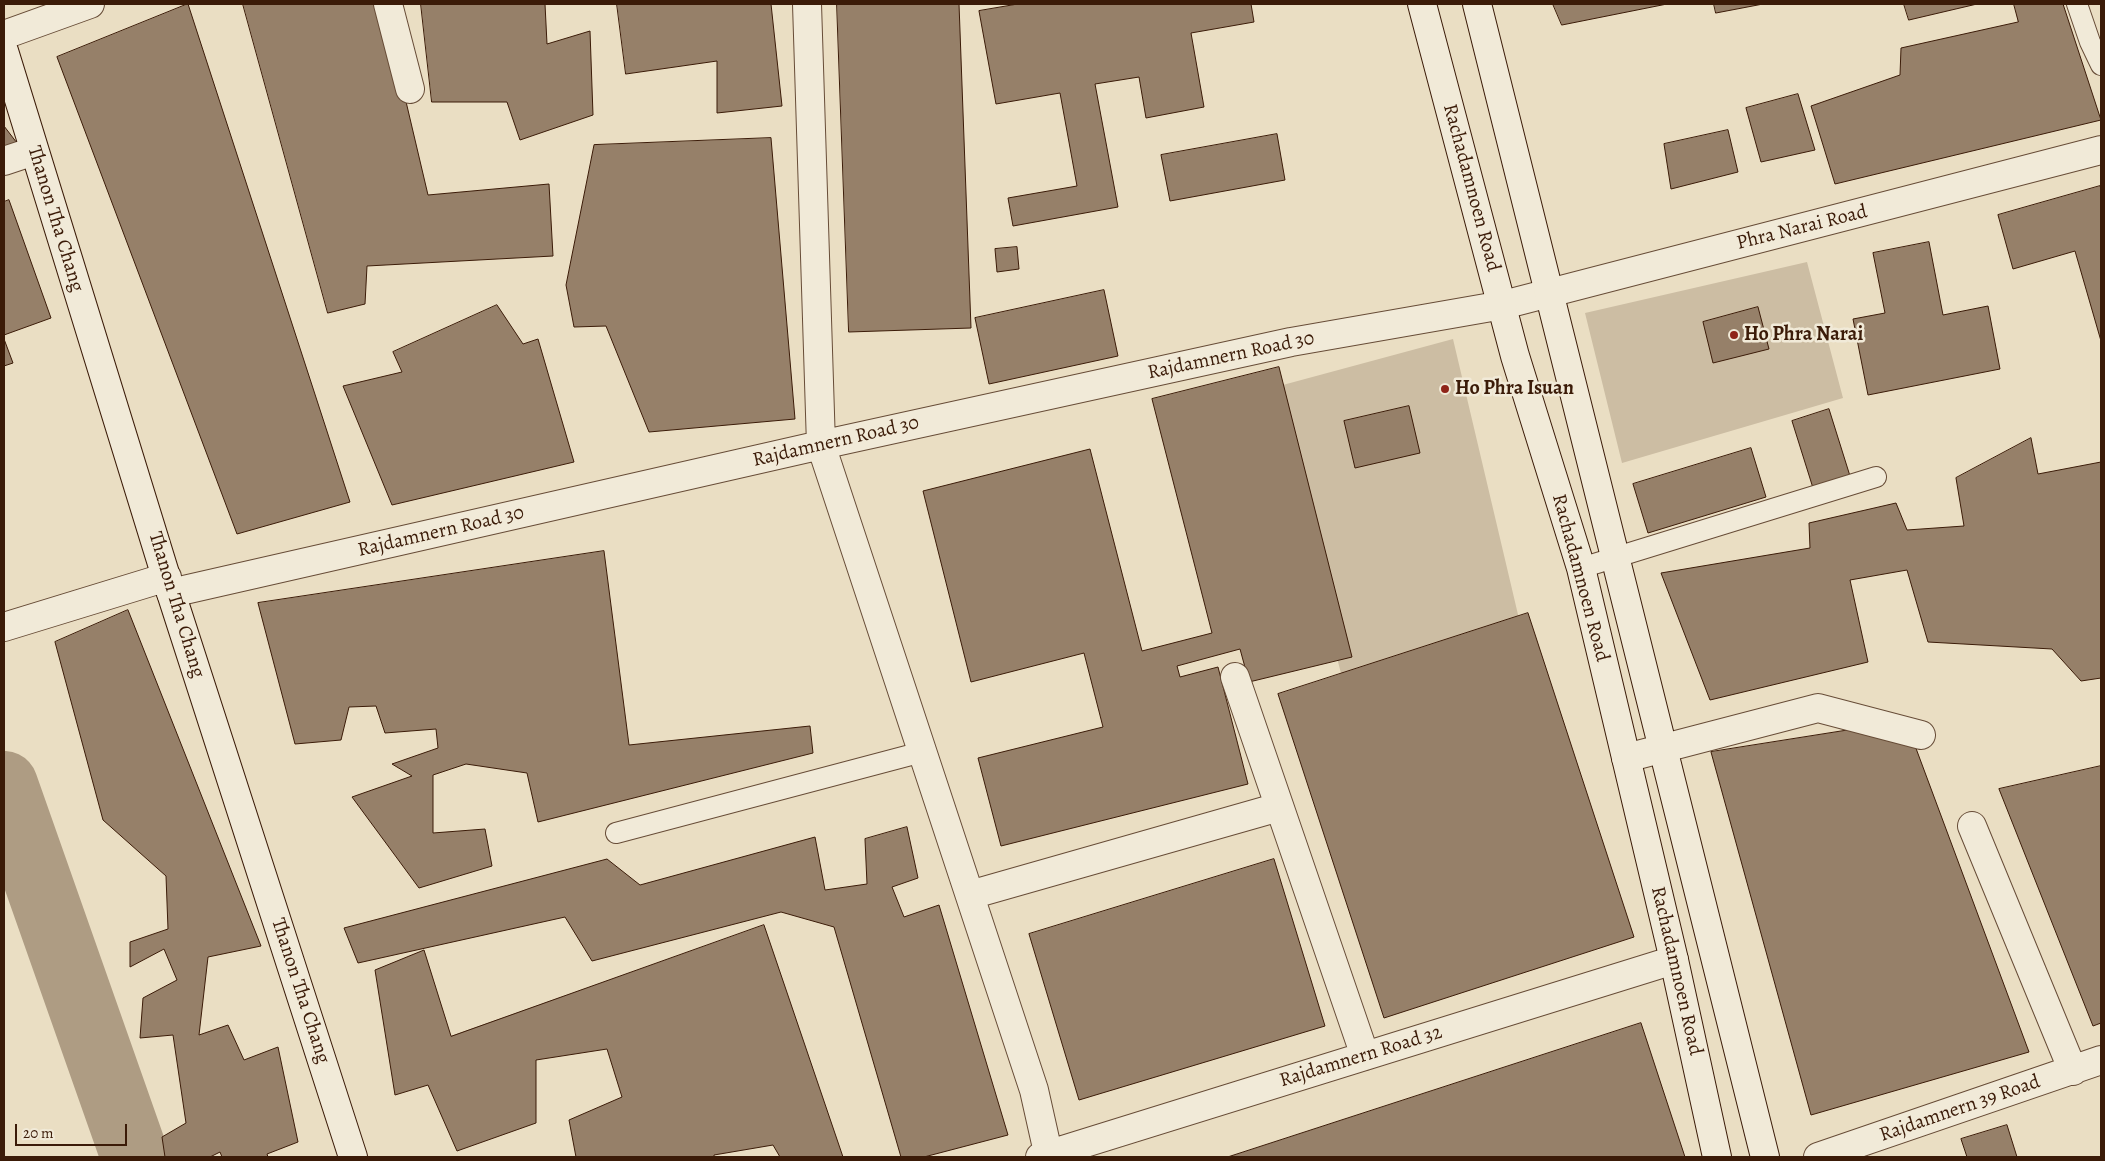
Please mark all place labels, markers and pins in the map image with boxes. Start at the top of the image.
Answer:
place label: Ho Phra Narai [1744,323,1863,347]
marker: Ho Phra Narai [1728,329,1740,341]
place label: Ho Phra Isuan [1455,377,1574,401]
marker: Ho Phra Isuan [1439,383,1451,395]

